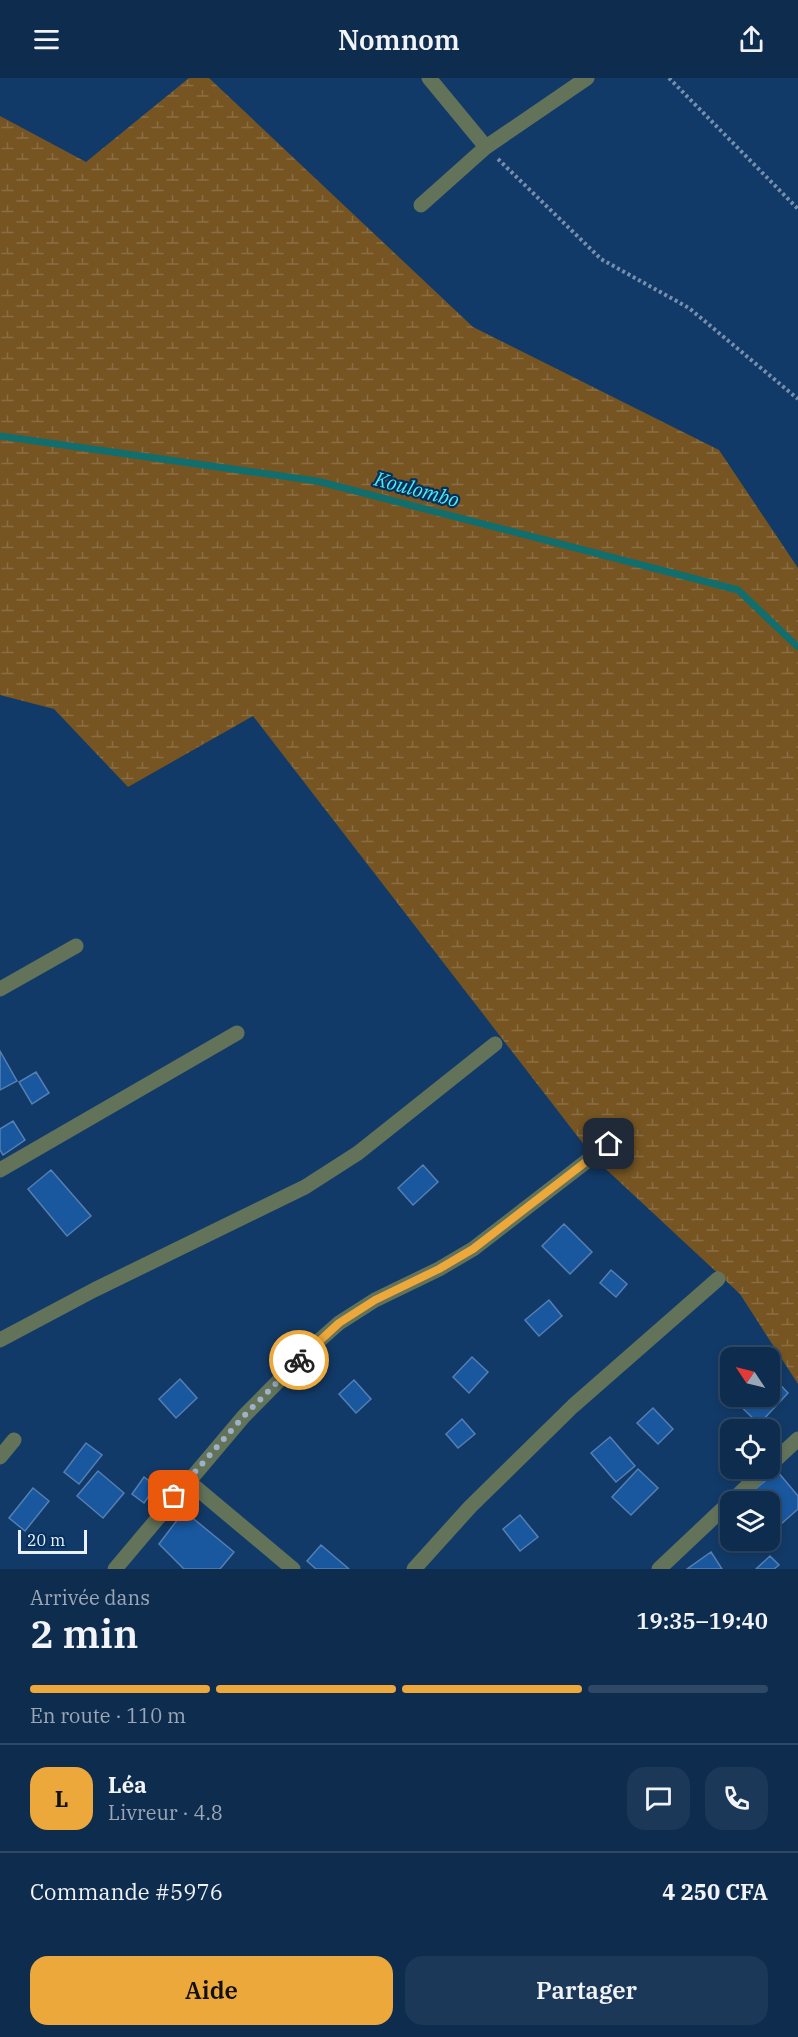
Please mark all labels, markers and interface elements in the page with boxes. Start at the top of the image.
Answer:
text: Nomnom [338,22,460,57]
icon: menu [30,23,63,56]
icon: share [735,23,768,56]
water label: Koulombo [371,465,462,513]
pin [583,1118,634,1169]
icon: home [592,1127,625,1160]
courier [269,1330,329,1390]
icon: bike [283,1344,316,1377]
north arrow [720,1347,780,1407]
map controls [720,1347,780,1551]
button: locate [720,1419,780,1479]
pin [148,1470,199,1521]
icon: bag [157,1479,190,1512]
button: layers [720,1491,780,1551]
scale bar [18,1527,87,1554]
text: 20 m [27,1530,65,1550]
text: Arrivée dans [30,1584,150,1611]
text: 19:35–19:40 [636,1606,768,1635]
text: 2 min [30,1608,138,1659]
text: En route · 110 m [30,1702,186,1729]
button: chat [627,1767,690,1830]
button: phone [705,1767,768,1830]
text: Léa [108,1770,147,1799]
text: L [55,1784,68,1813]
text: Livreur · 4.8 [108,1799,223,1826]
text: Commande #5976 [30,1877,223,1906]
text: 4 250 CFA [662,1877,768,1906]
button: Aide [30,1956,393,2025]
button: Partager [405,1956,768,2025]

